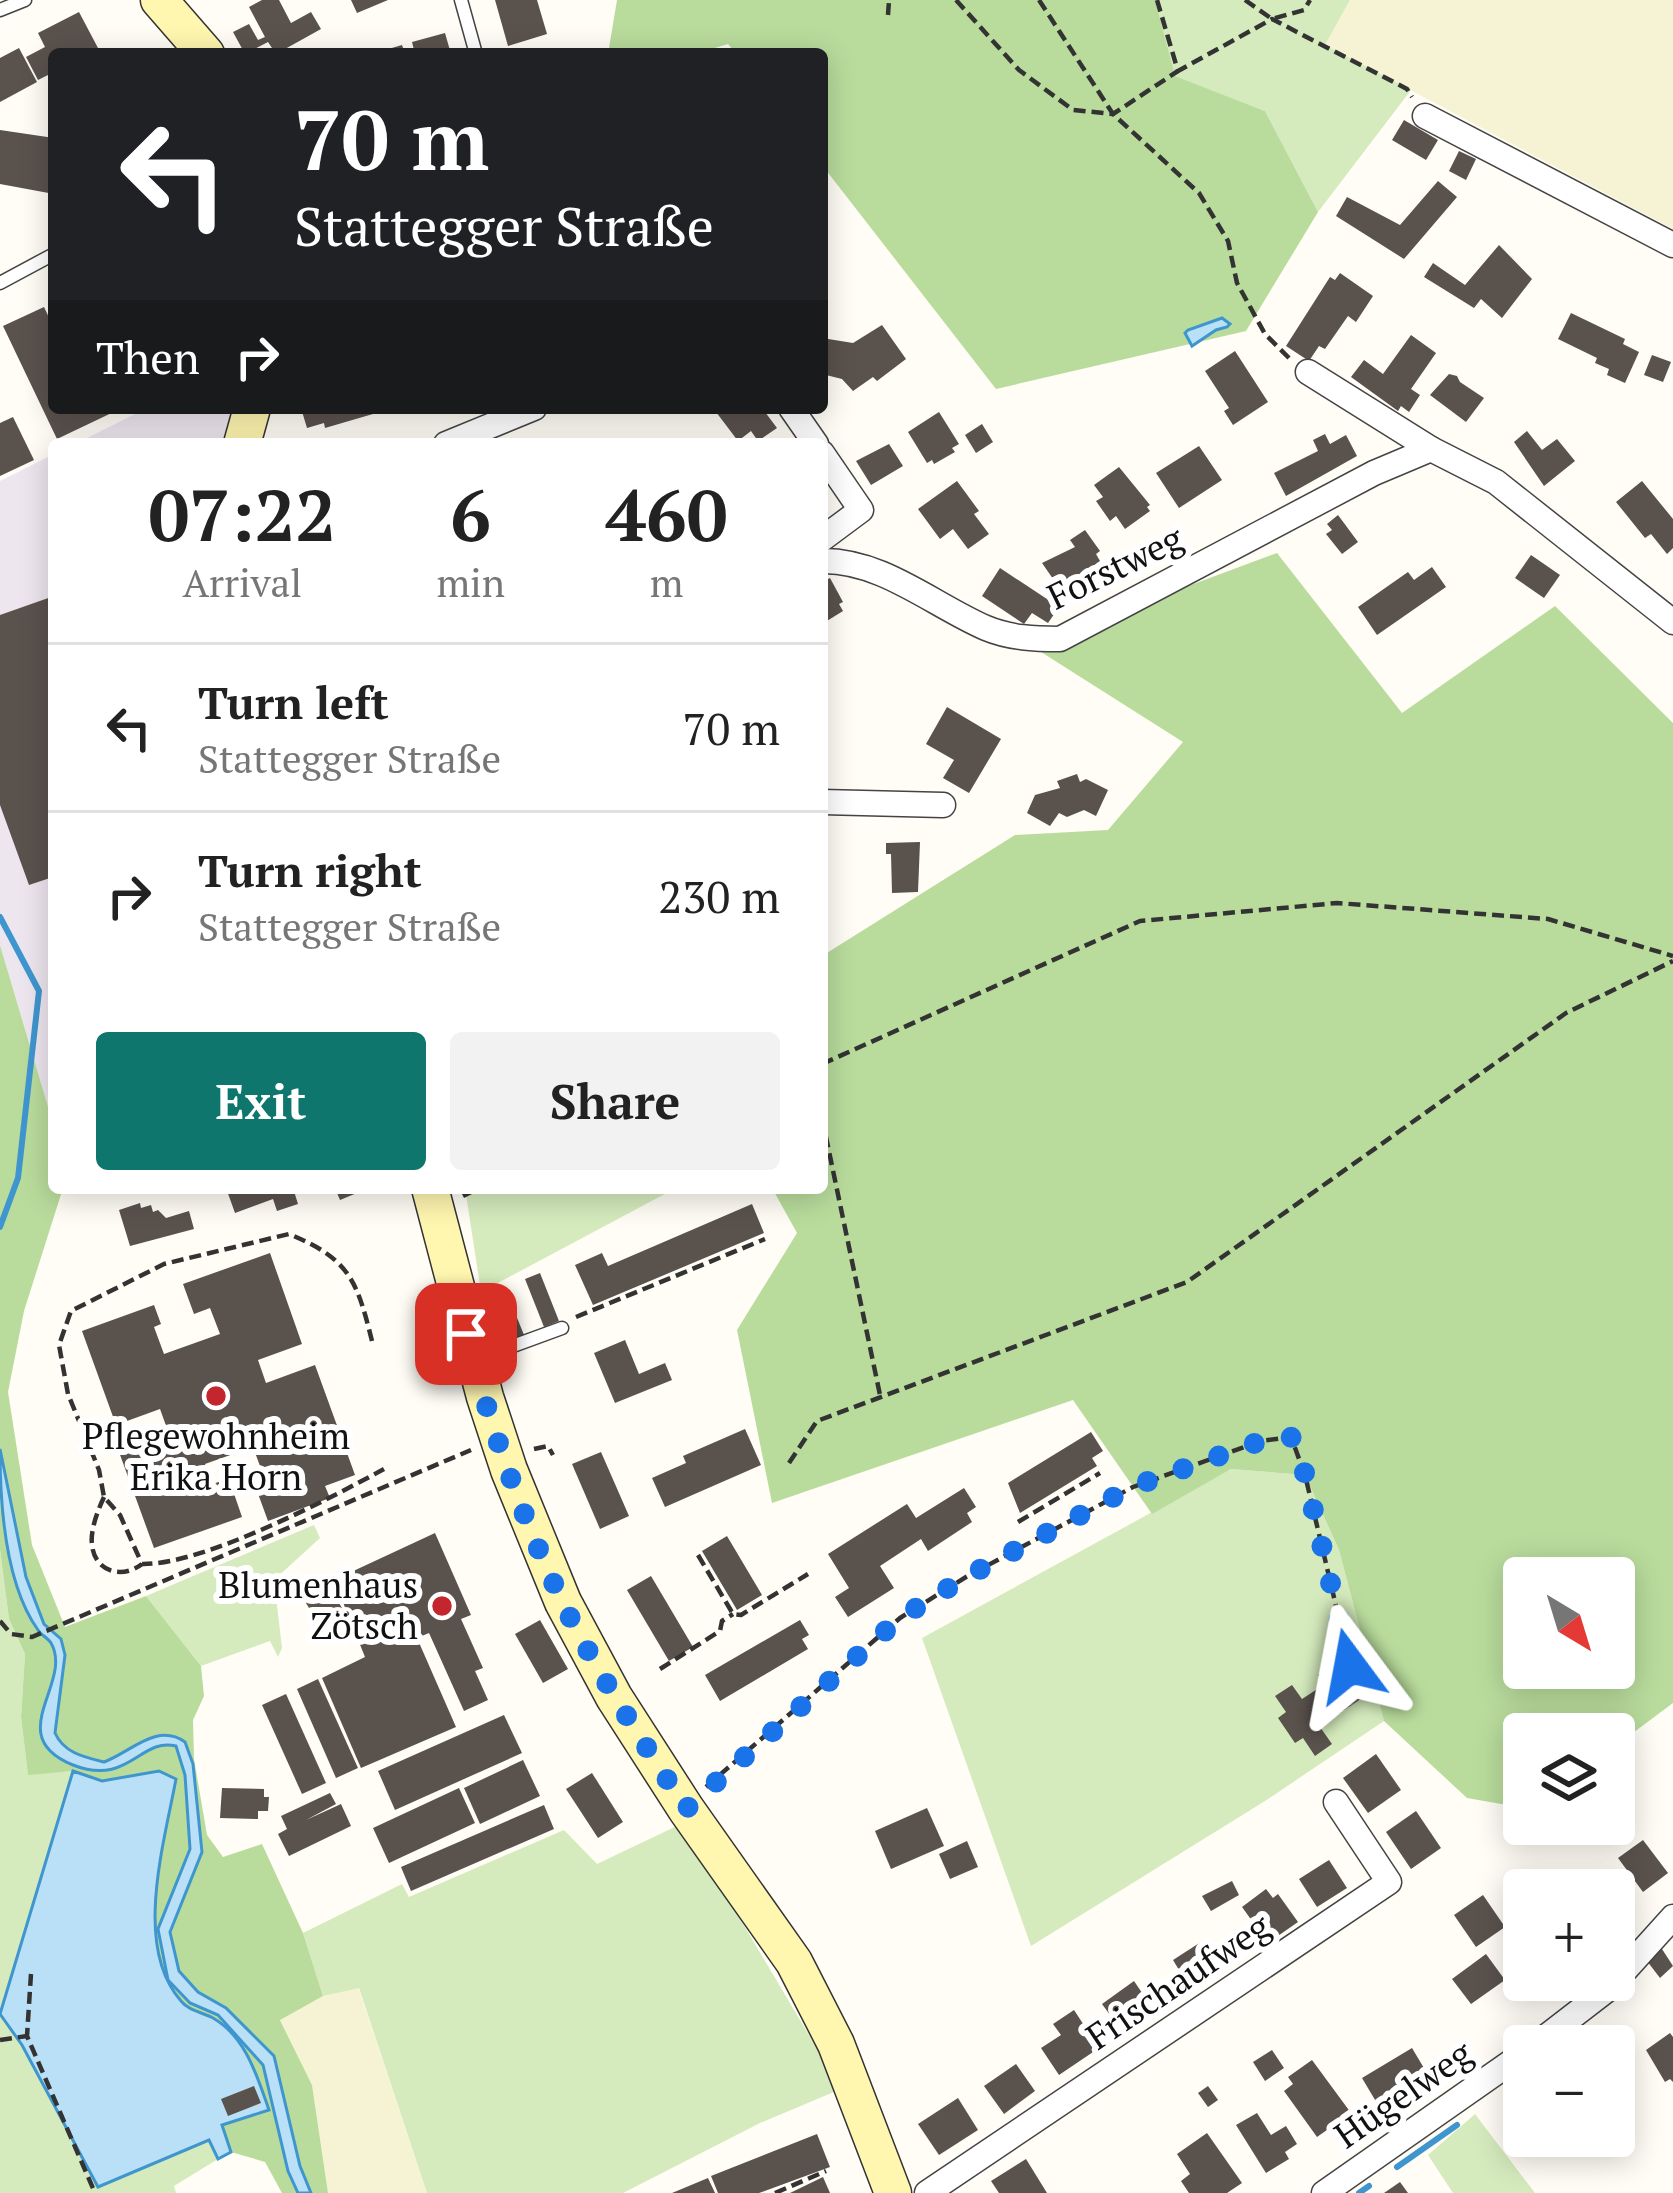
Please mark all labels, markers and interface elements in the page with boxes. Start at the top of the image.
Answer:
text: 70 m [294,83,489,194]
icon: left [96,96,252,252]
text: Stattegger Straße [294,190,714,261]
icon: right [224,324,290,390]
text: Then [96,327,200,387]
text: 07:22 [148,466,336,562]
text: 6 [450,466,491,562]
text: 460 [605,466,727,562]
street label: Forstweg [1039,513,1191,619]
text: Arrival [182,556,302,608]
text: min [436,556,505,608]
text: m [650,556,683,608]
text: Turn left [198,672,389,732]
icon: left [96,695,162,761]
text: 70 m [682,698,780,758]
text: Stattegger Straße [198,732,501,784]
text: Turn right [198,840,422,900]
icon: right [96,863,162,929]
text: 230 m [658,866,780,926]
text: Stattegger Straße [198,900,501,952]
button: Exit [96,1032,426,1170]
button: Share [450,1032,780,1170]
pin [415,1283,517,1385]
icon: arrive [433,1301,499,1367]
marker: Pflegewohnheim Erika Horn [203,1383,229,1409]
place label: Pflegewohnheim Erika Horn [82,1412,350,1500]
north arrow [1503,1557,1635,1689]
map controls [1503,1557,1635,2157]
place label: Blumenhaus Zötsch [218,1561,418,1649]
marker: Blumenhaus Zötsch [429,1593,455,1619]
position arrow [1287,1603,1413,1729]
button: layers [1503,1713,1635,1845]
button: + [1503,1869,1635,2001]
street label: Frischaufweg [1077,1901,1280,2059]
button: − [1503,2025,1635,2157]
street label: Hügelweg [1325,2029,1482,2158]

